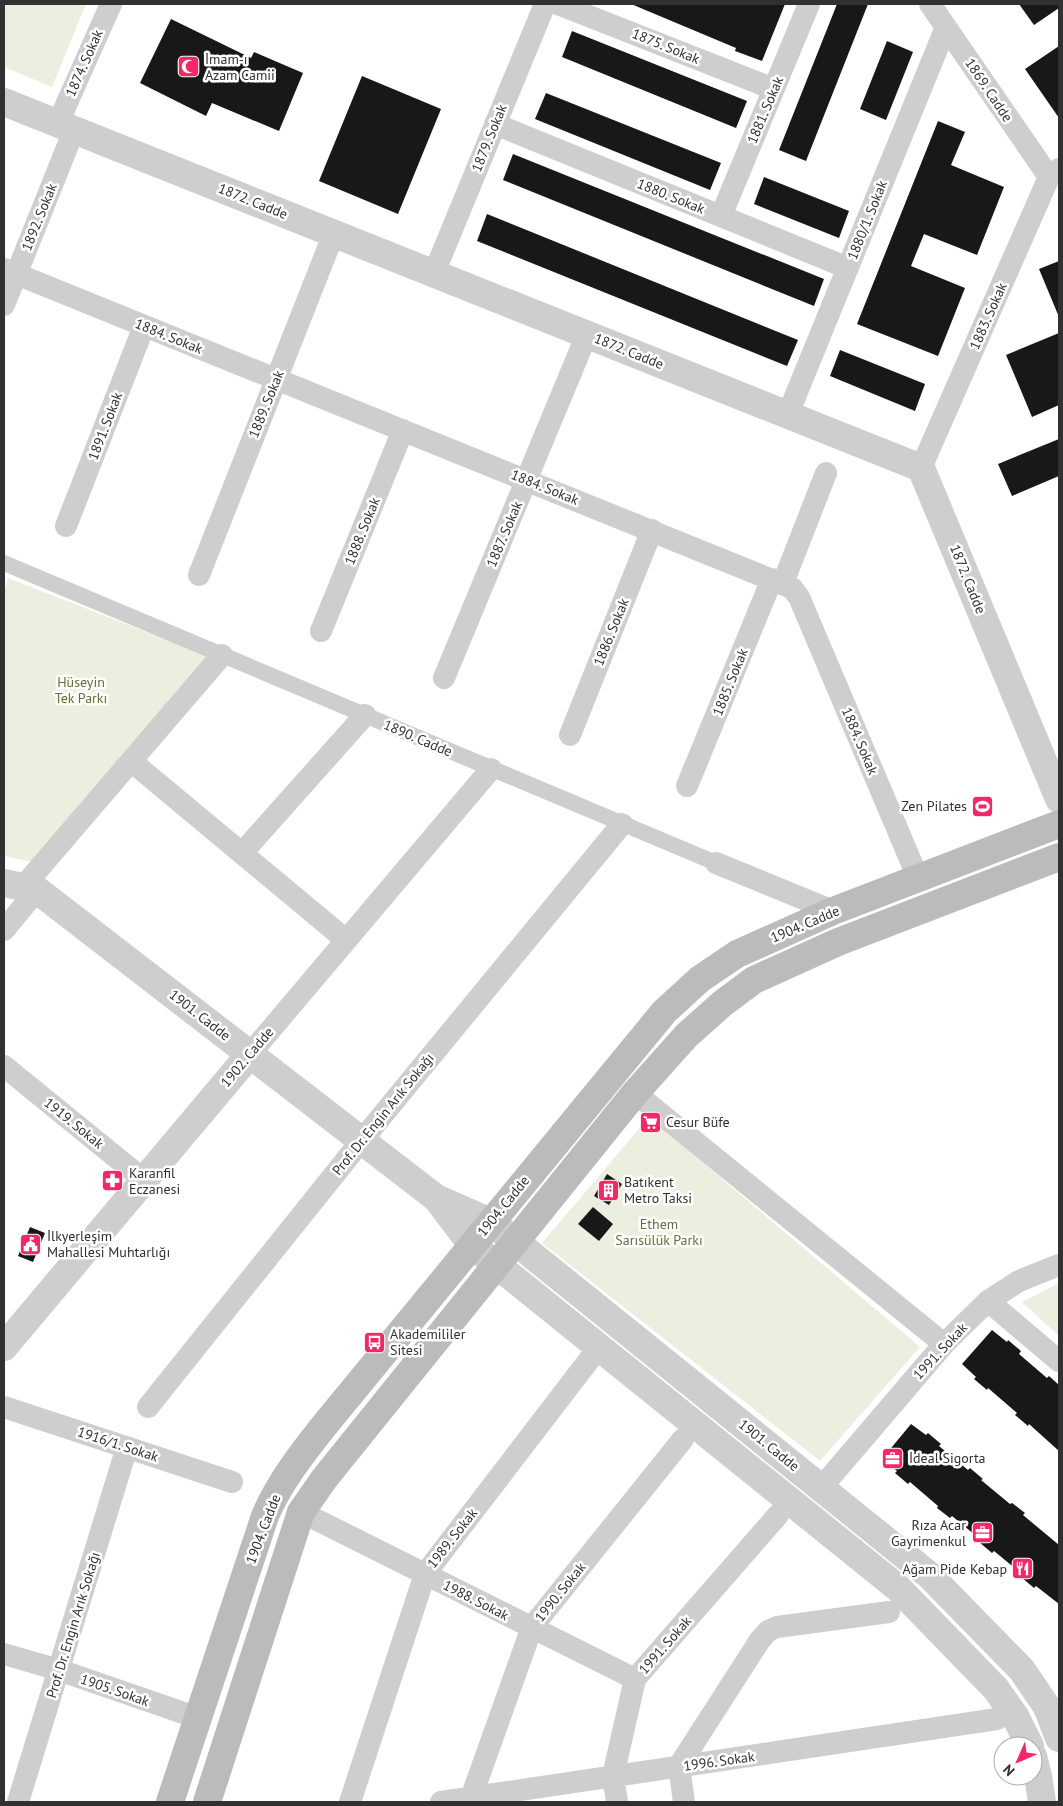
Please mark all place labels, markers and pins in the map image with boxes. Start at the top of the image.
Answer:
place label: İmam-ı Azam Camii [205,50,275,84]
mosque icon: İmam-ı Azam Camii [177,55,201,79]
sports icon: Zen Pilates [971,794,995,818]
place label: Zen Pilates [901,797,967,815]
supermarket icon: Cesur Büfe [638,1110,662,1134]
place label: Cesur Büfe [666,1113,730,1131]
place label: Karanfil Eczanesi [129,1164,180,1198]
pharmacy icon: Karanfil Eczanesi [101,1169,125,1193]
place label: Batıkent Metro Taksi [624,1173,692,1207]
building icon: Batıkent Metro Taksi [596,1178,620,1202]
place label: İlkyerleşim Mahallesi Muhtarlığı [47,1227,170,1261]
public building icon: İlkyerleşim Mahallesi Muhtarlığı [19,1232,43,1256]
place label: Akademililer Sitesi [390,1325,466,1359]
bus stop icon: Akademililer Sitesi [362,1330,386,1354]
office icon: İdeal Sigorta [881,1446,905,1470]
place label: İdeal Sigorta [909,1449,986,1467]
place label: Rıza Acar Gayrimenkul [891,1516,966,1550]
office icon: Rıza Acar Gayrimenkul [970,1521,994,1545]
restaurant icon: Ağam Pide Kebap [1011,1557,1035,1581]
place label: Ağam Pide Kebap [902,1560,1007,1578]

